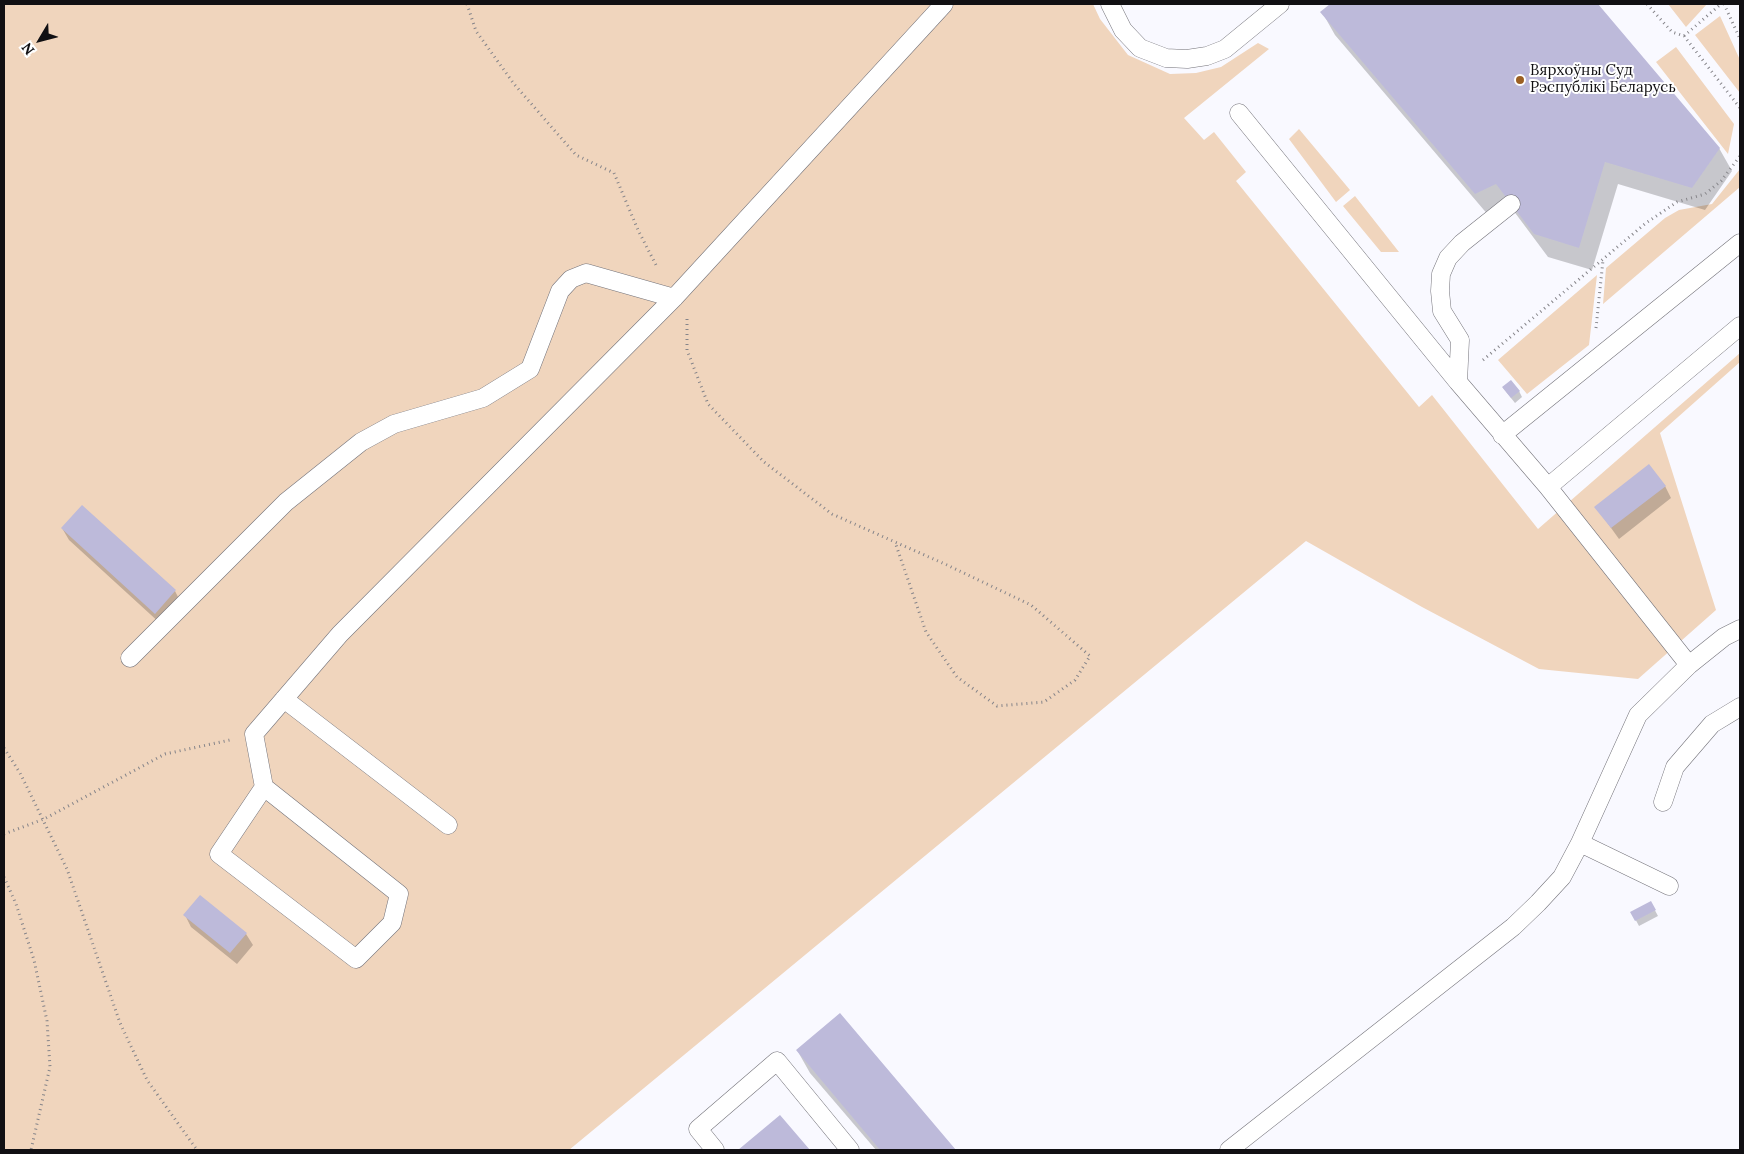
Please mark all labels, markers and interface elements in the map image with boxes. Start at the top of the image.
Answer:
north arrow [15,15,65,65]
text: N [18,39,38,59]
place label: Вярхоўны Суд Рэспублікі Беларусь [1530,62,1676,97]
marker: Вярхоўны Суд Рэспублікі Беларусь [1514,74,1526,86]

